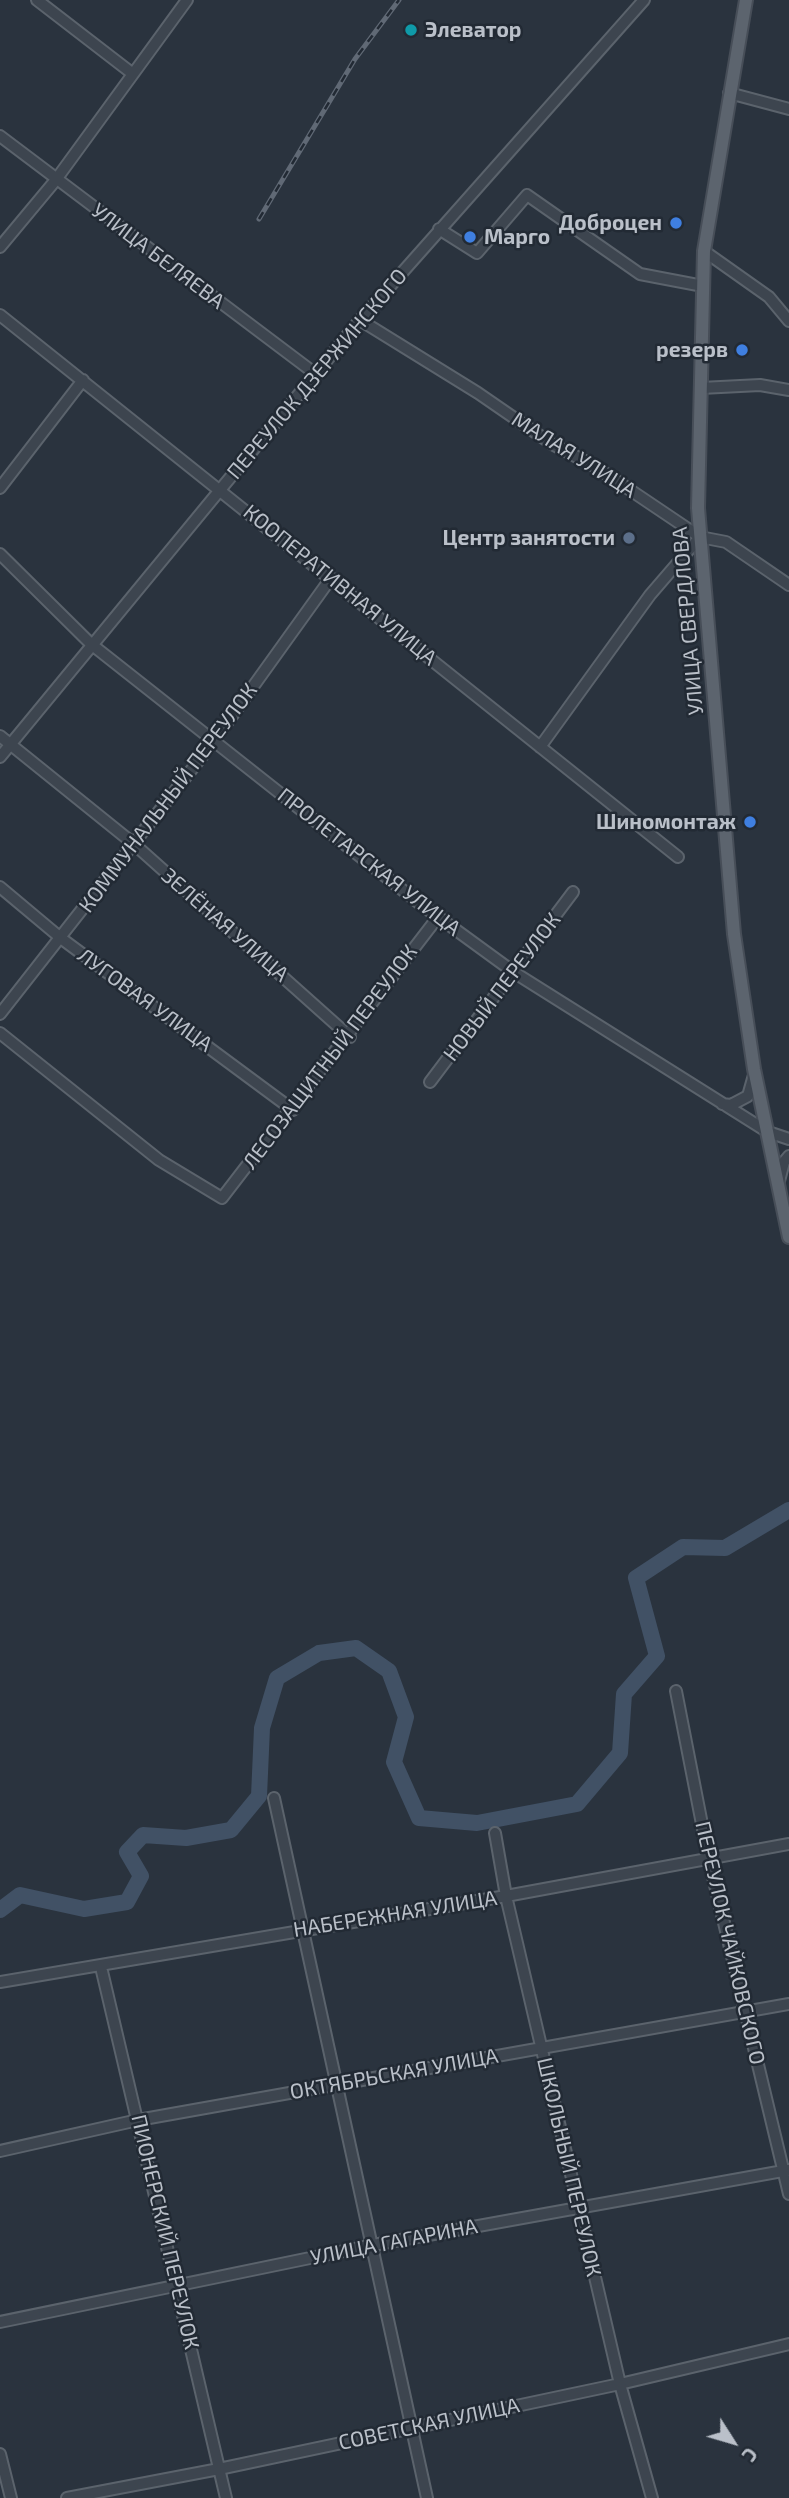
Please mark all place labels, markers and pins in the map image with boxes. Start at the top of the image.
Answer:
place label: Элеватор [425,17,521,43]
marker: Элеватор [403,22,419,38]
place label: Доброцен [559,210,662,236]
marker: Доброцен [668,215,684,231]
place label: Марго [484,224,550,250]
marker: Марго [462,229,478,245]
place label: резерв [656,337,728,363]
marker: резерв [734,342,750,358]
place label: Центр занятости [443,525,615,551]
marker: Центр занятости [621,530,637,546]
place label: Шиномонтаж [596,809,736,835]
marker: Шиномонтаж [742,814,758,830]

